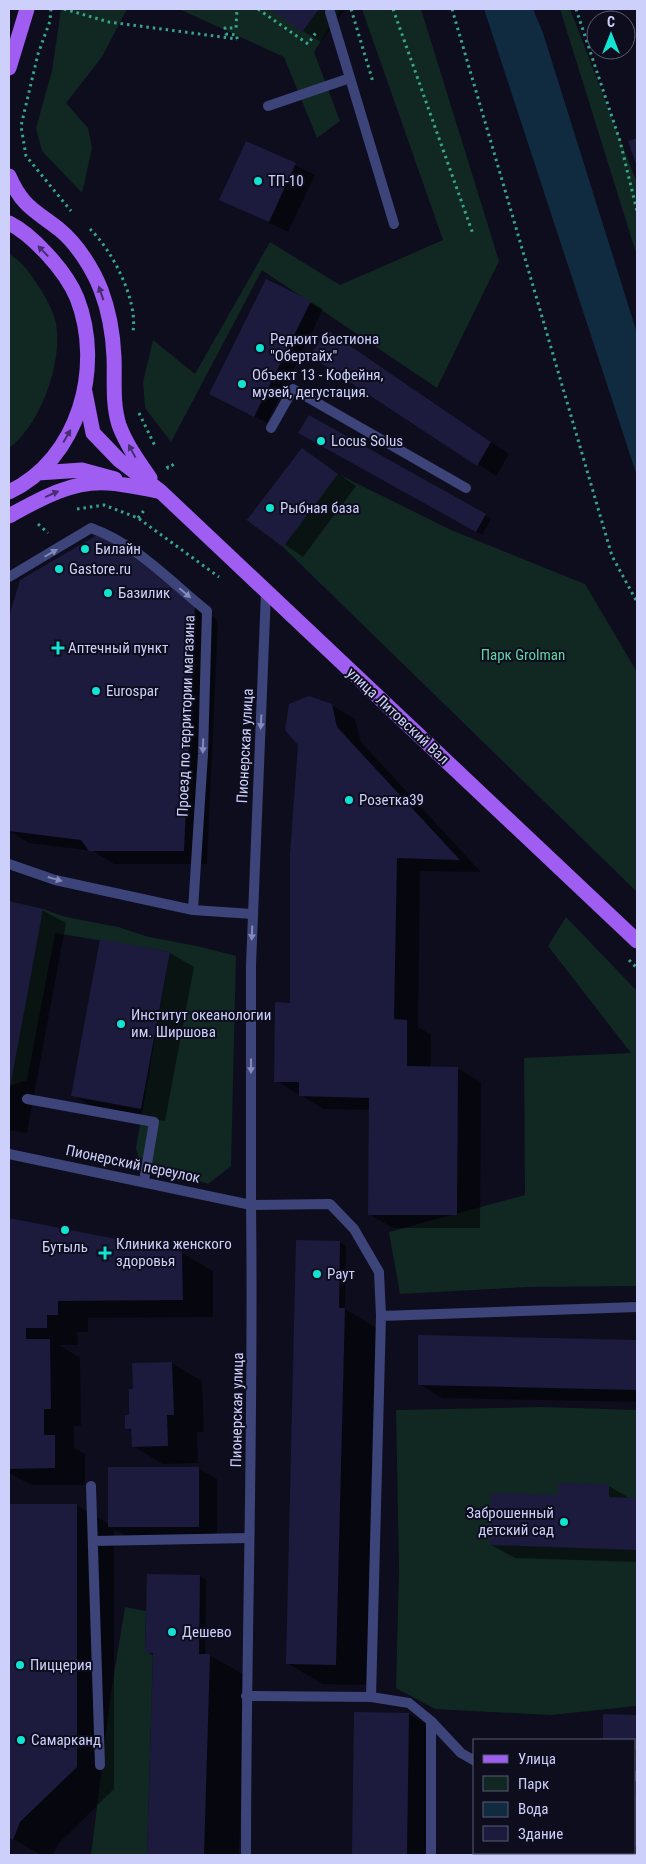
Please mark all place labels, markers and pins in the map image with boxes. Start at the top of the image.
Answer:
place label: ТП-10 [268,172,304,190]
marker: ТП-10 [252,175,264,187]
place label: Редюит бастиона "Обертайх" [270,330,379,365]
marker: Редюит бастиона "Обертайх" [254,342,266,354]
place label: Объект 13 - Кофейня, музей, дегустация. [252,366,384,401]
marker: Объект 13 - Кофейня, музей, дегустация. [236,378,248,390]
place label: Locus Solus [331,432,403,450]
marker: Locus Solus [315,435,327,447]
place label: Рыбная база [280,499,360,517]
marker: Рыбная база [264,502,276,514]
place label: Билайн [95,540,141,558]
marker: Билайн [79,543,91,555]
place label: Gastore.ru [69,560,131,578]
marker: Gastore.ru [53,563,65,575]
place label: Базилик [118,584,170,602]
marker: Базилик [102,587,114,599]
place label: Аптечный пункт [68,639,168,657]
marker: Аптечный пункт [52,642,64,654]
place label: Eurospar [106,682,159,700]
marker: Eurospar [90,685,102,697]
place label: Розетка39 [359,791,424,809]
marker: Розетка39 [343,794,355,806]
place label: Институт океанологии им. Ширшова [131,1006,271,1041]
marker: Институт океанологии им. Ширшова [115,1018,127,1030]
marker: Бутыль [59,1224,71,1236]
place label: Клиника женского здоровья [116,1235,232,1270]
place label: Бутыль [42,1238,88,1256]
marker: Клиника женского здоровья [98,1246,112,1260]
place label: Раут [327,1265,355,1283]
marker: Раут [311,1268,323,1280]
place label: Заброшенный детский сад [466,1504,554,1539]
marker: Заброшенный детский сад [558,1516,570,1528]
place label: Дешево [182,1623,232,1641]
marker: Дешево [166,1626,178,1638]
place label: Пиццерия [30,1656,92,1674]
marker: Пиццерия [14,1659,26,1671]
place label: Самарканд [31,1731,101,1749]
marker: Самарканд [15,1734,27,1746]

